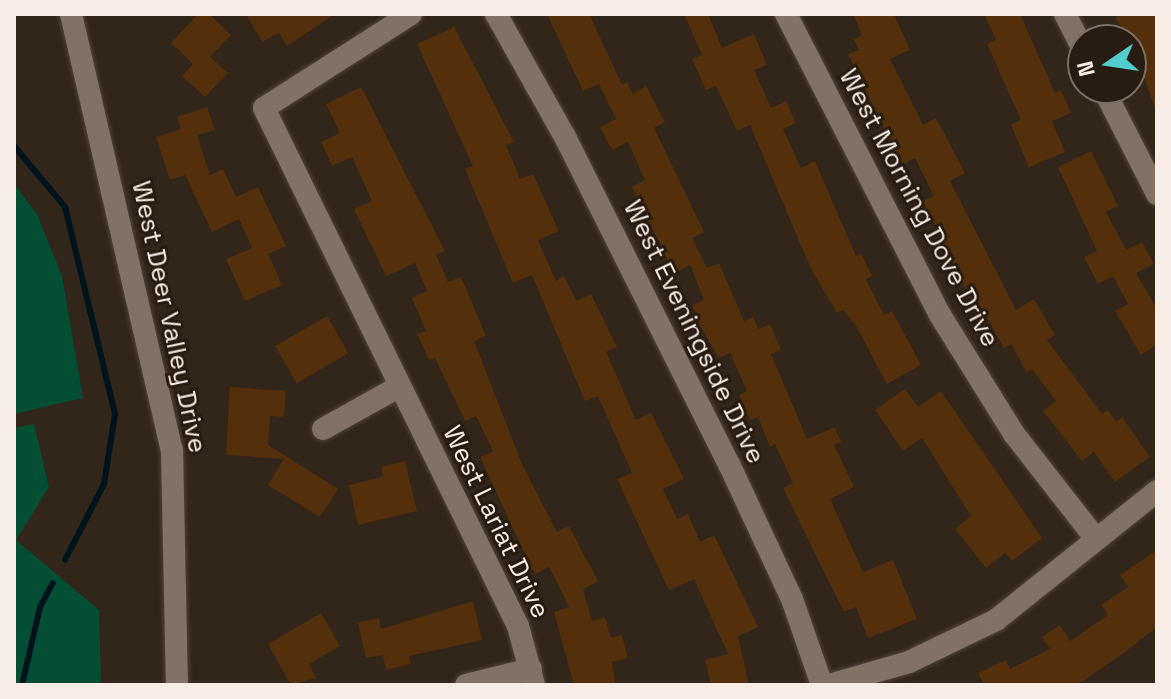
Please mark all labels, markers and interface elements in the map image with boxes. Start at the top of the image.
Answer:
north arrow [1067,24,1147,104]
text: N [1070,59,1101,79]
street label: West Morning Dove Drive [832,64,1006,352]
street label: West Deer Valley Drive [125,178,213,456]
street label: West Eveningside Drive [617,195,771,469]
street label: West Lariat Drive [436,421,556,623]

